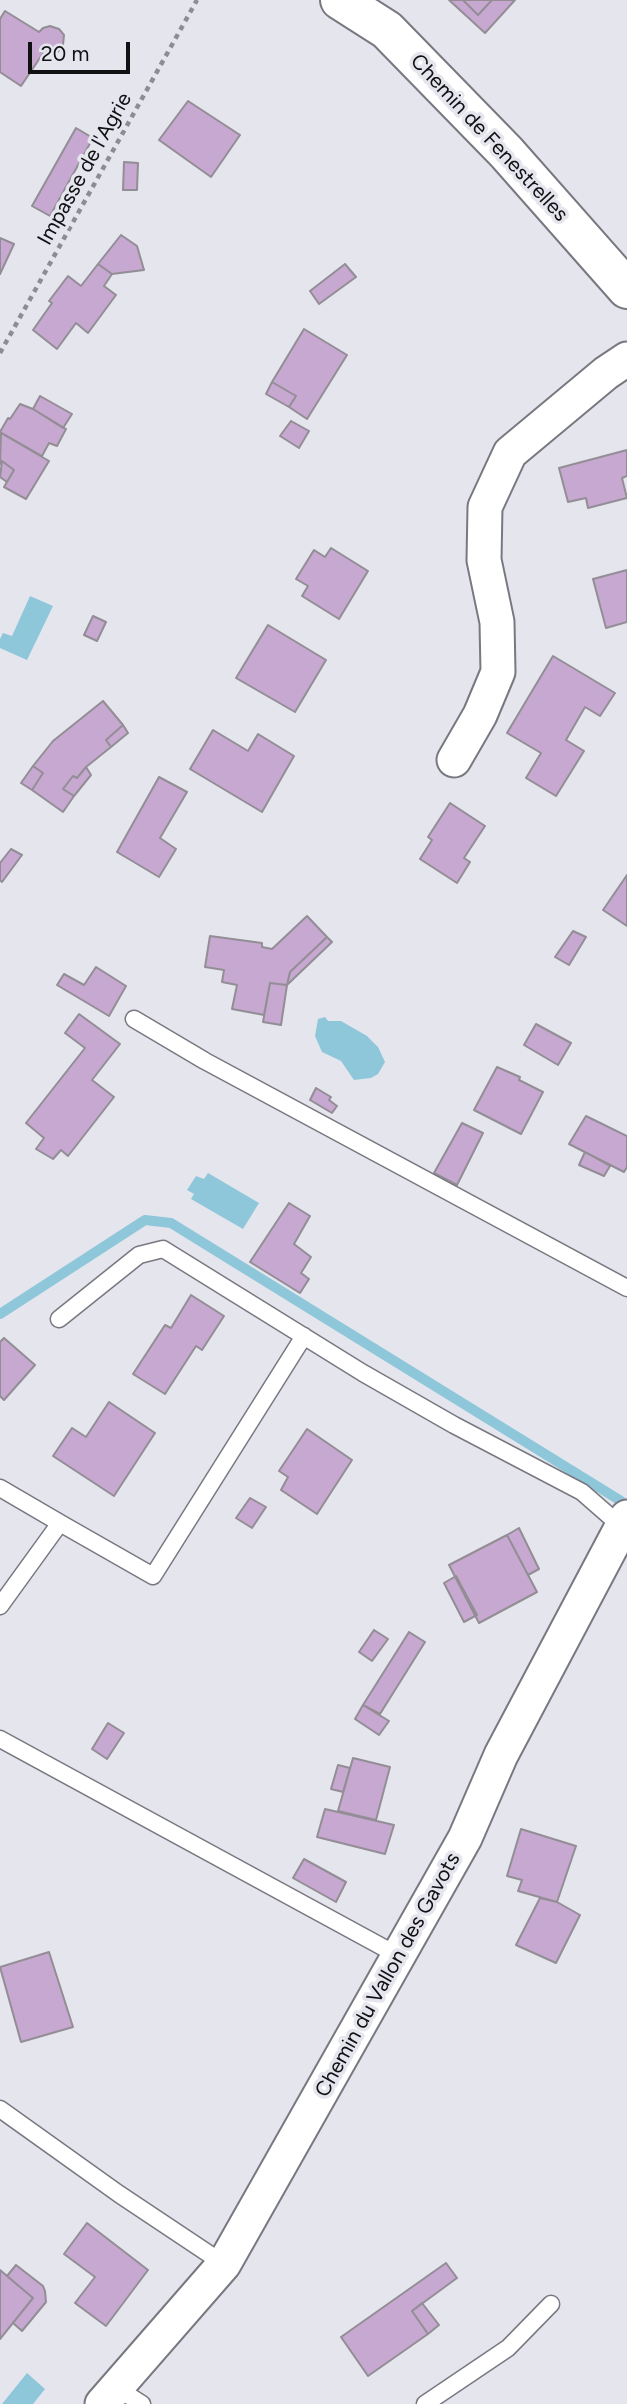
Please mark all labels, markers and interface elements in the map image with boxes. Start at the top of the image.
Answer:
scale bar [32,28,133,72]
text: 20 m [41,41,89,66]
street label: Chemin de Fenestrelles [405,49,573,227]
street label: Impasse de l'Agrie [33,88,137,250]
street label: Chemin du Vallon des Gavots [310,1848,466,2102]

